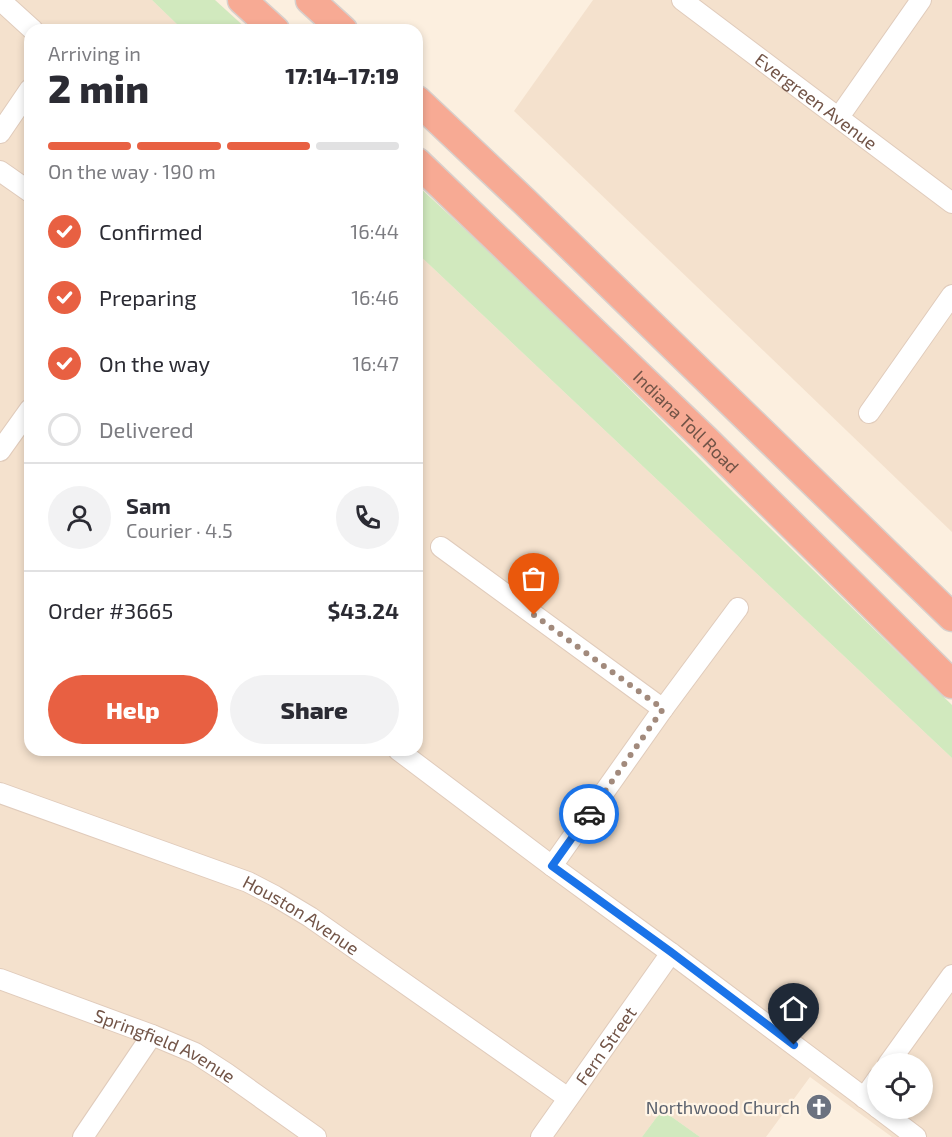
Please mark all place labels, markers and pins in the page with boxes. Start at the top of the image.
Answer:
pin [508,553,559,615]
pin [768,983,819,1045]
church icon: Northwood Church [804,1092,834,1122]
place label: Northwood Church [646,1096,800,1118]

